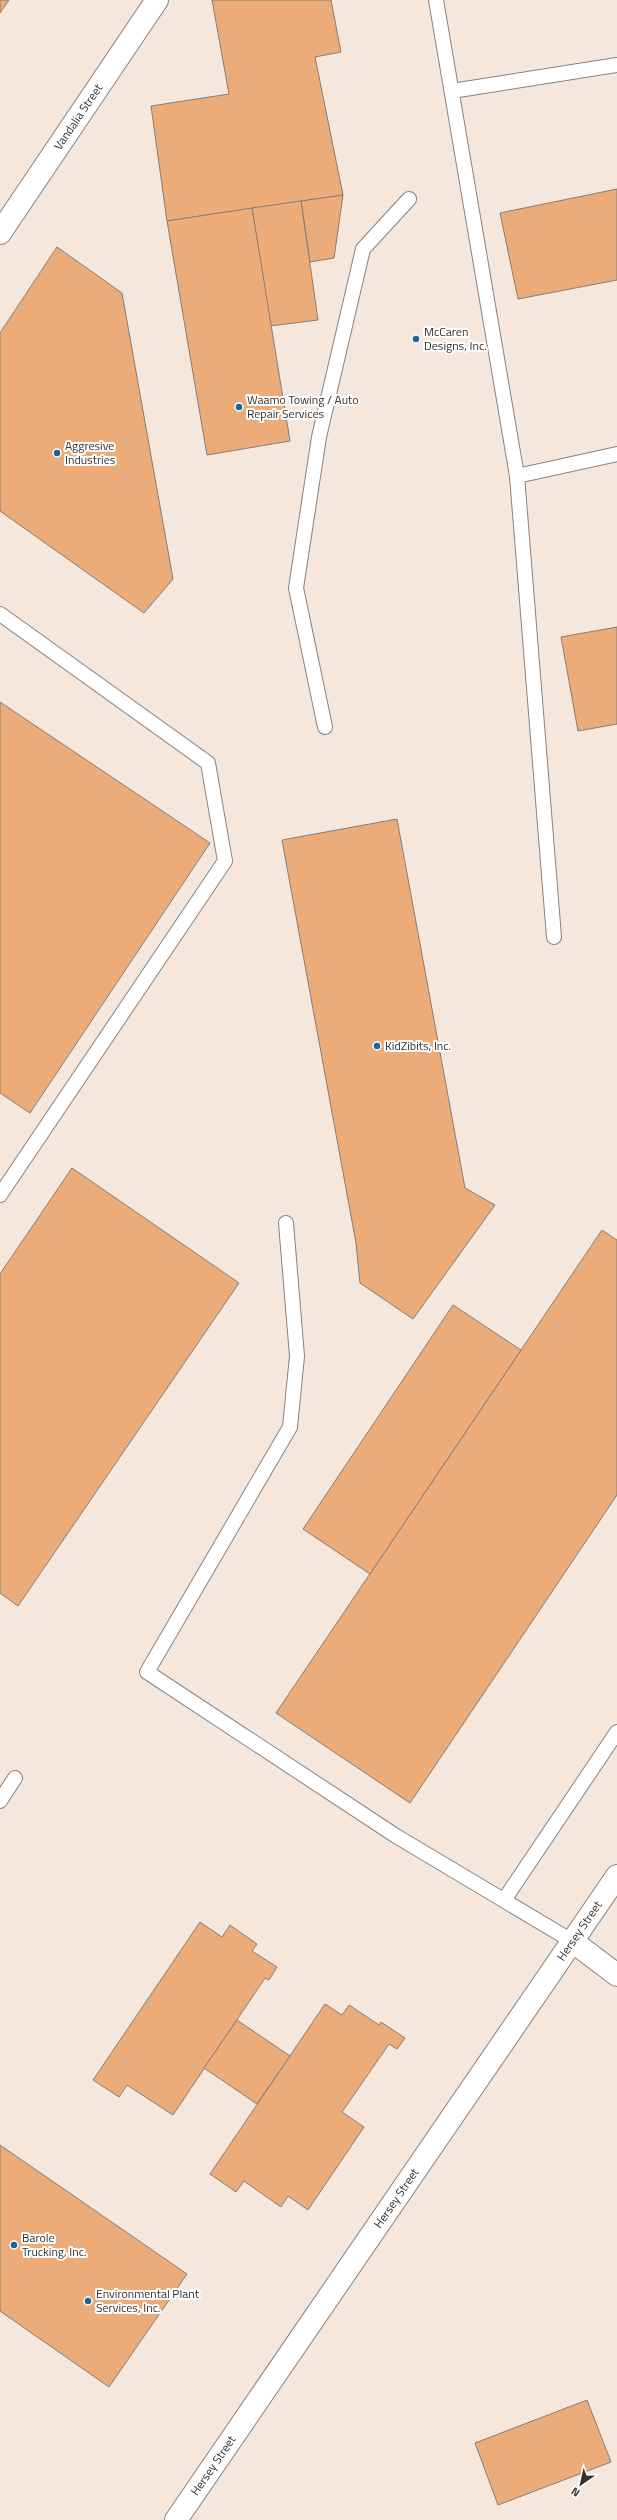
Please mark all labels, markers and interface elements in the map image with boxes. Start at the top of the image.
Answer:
street label: Vandalia Street [49,79,108,154]
place label: McCaren Designs, Inc. [424,322,487,355]
marker: McCaren Designs, Inc. [411,334,421,344]
place label: Waamo Towing / Auto Repair Services [247,390,359,423]
marker: Waamo Towing / Auto Repair Services [234,402,244,412]
place label: Aggresive Industries [65,436,116,469]
marker: Aggresive Industries [52,448,62,458]
place label: KidZibits, Inc. [385,1036,451,1055]
marker: KidZibits, Inc. [372,1041,382,1051]
street label: Hersey Street [552,1896,607,1965]
street label: Hersey Street [369,2163,424,2232]
place label: Barole Trucking, Inc. [22,2228,87,2261]
marker: Barole Trucking, Inc. [9,2240,19,2250]
place label: Environmental Plant Services, Inc. [96,2284,200,2317]
marker: Environmental Plant Services, Inc. [83,2296,93,2306]
street label: Hersey Street [185,2431,241,2499]
north arrow [561,2464,601,2504]
text: N [568,2484,583,2501]

